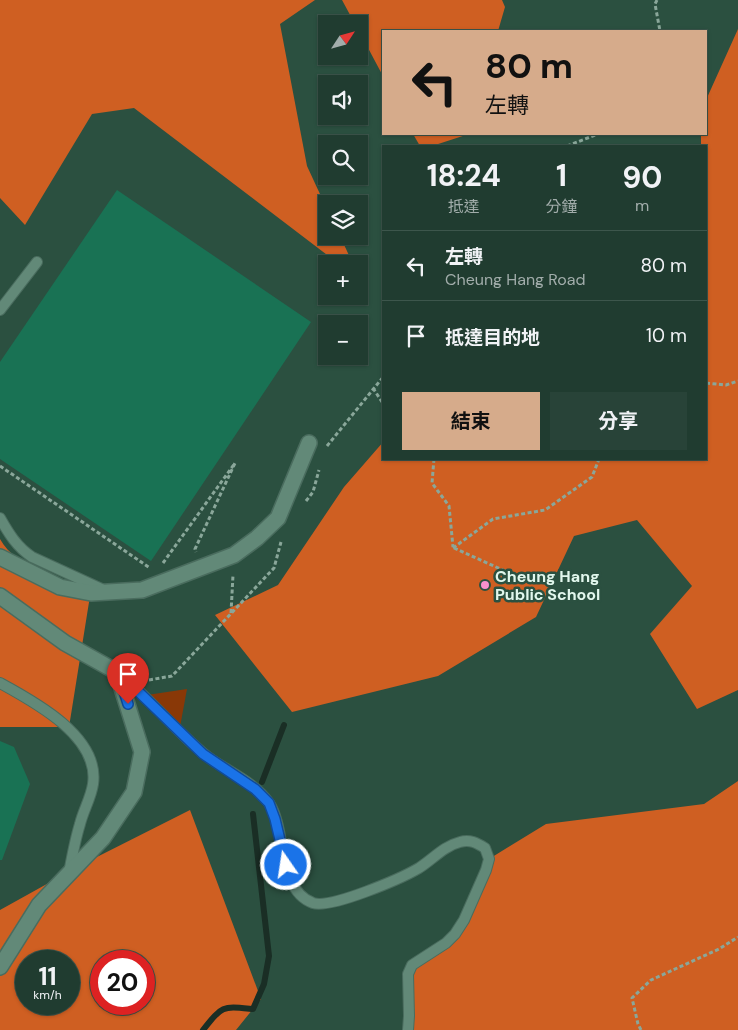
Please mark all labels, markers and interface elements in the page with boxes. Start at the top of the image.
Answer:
north arrow [318,15,368,65]
map controls [318,15,368,365]
text: 80 m [485,43,573,89]
icon: left [402,50,467,115]
button: sound [318,75,368,125]
text: 左轉 [485,91,529,120]
button: search [318,135,368,185]
text: 18:24 [427,156,501,195]
text: 1 [556,156,567,195]
text: 90 [622,158,662,197]
button: layers [318,195,368,245]
text: m [635,195,649,216]
text: 抵達 [448,196,480,217]
text: 分鐘 [545,196,577,217]
text: 左轉 [445,244,483,269]
icon: left [402,252,430,280]
text: 80 m [640,253,687,278]
button: + [318,255,368,305]
text: Cheung Hang Road [445,269,586,290]
button: − [318,315,368,365]
icon: arrive [402,322,430,350]
text: 10 m [646,323,687,348]
text: 抵達目的地 [445,325,540,350]
button: 結束 [402,392,540,450]
button: 分享 [550,392,687,450]
place label: Cheung Hang Public School [495,566,600,605]
marker: Cheung Hang Public School [479,579,491,591]
pin [107,653,149,704]
icon: arrive [114,660,142,688]
position arrow [259,838,311,890]
speed limit sign: 20 [90,950,155,1015]
text: 11 [38,960,57,993]
text: km/h [33,987,62,1003]

